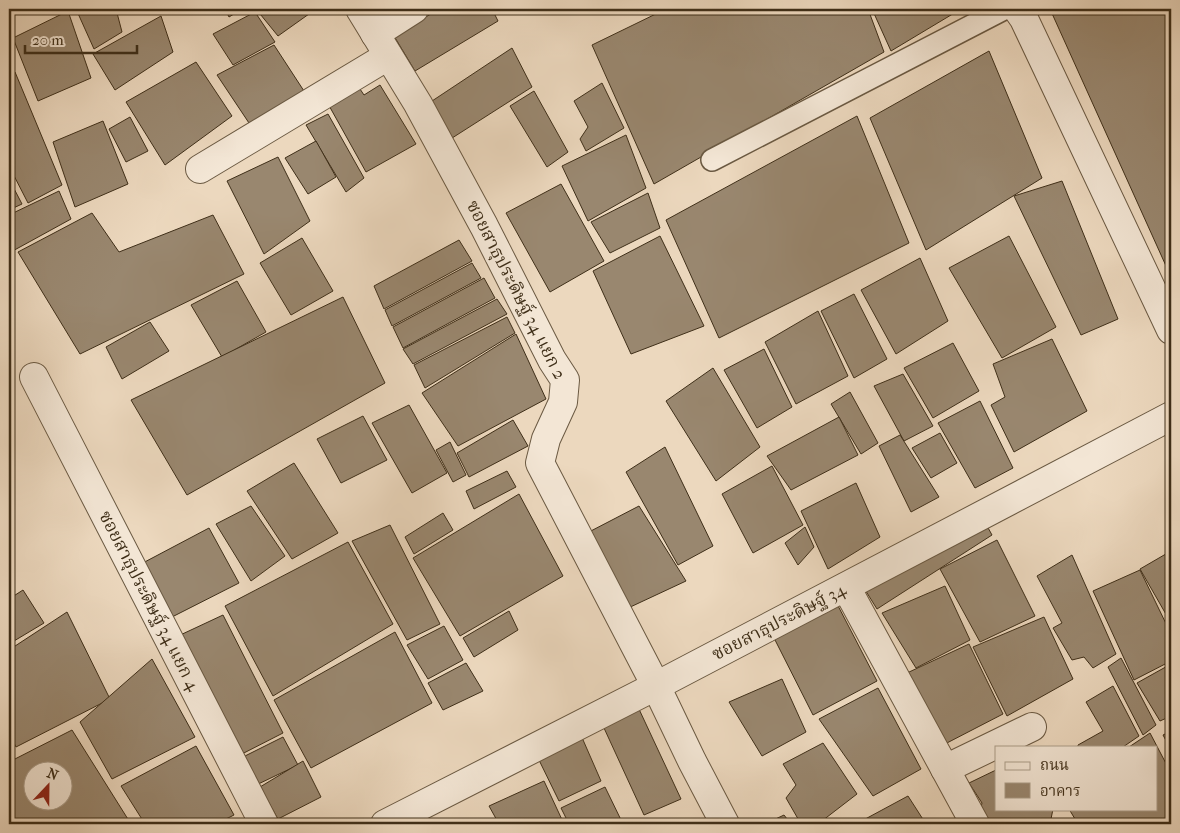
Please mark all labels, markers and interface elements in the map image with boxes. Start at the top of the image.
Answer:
scale bar [25,22,138,54]
text: 20 m [32,31,64,49]
street label: ซอยสาธุประดิษฐ์ 34 แยก 2 [461,197,571,383]
street label: ซอยสาธุประดิษฐ์ 34 แยก 4 [94,507,205,695]
street label: ซอยสาธุประดิษฐ์ 34 [708,578,850,666]
legend [995,746,1158,810]
text: ถนน [1040,756,1069,774]
north arrow [22,760,72,810]
text: N [45,765,61,784]
text: อาคาร [1040,782,1080,800]

